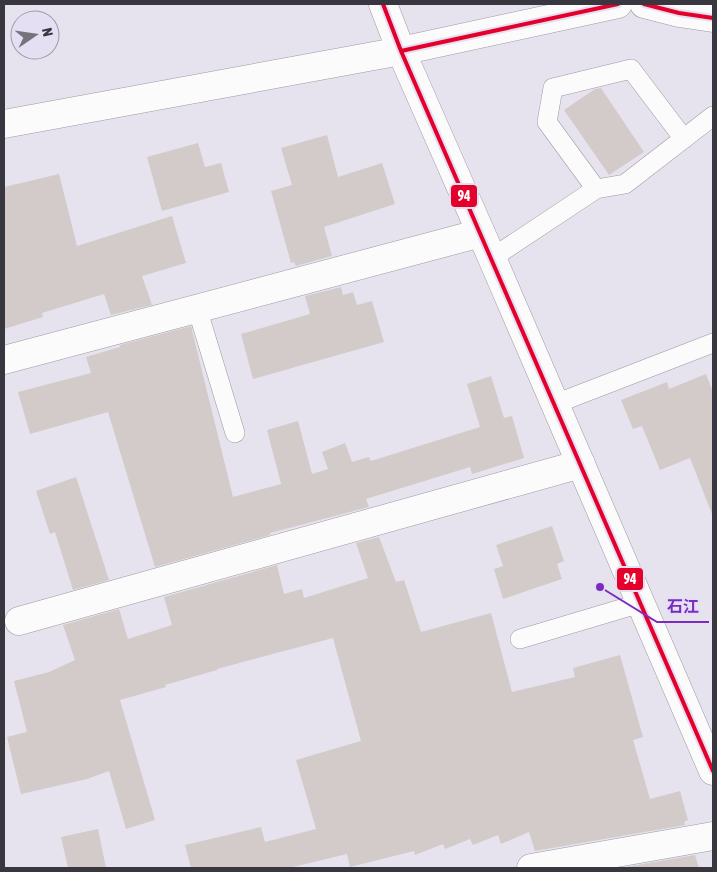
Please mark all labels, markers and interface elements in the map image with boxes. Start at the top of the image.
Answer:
north arrow [10,10,60,60]
text: N [39,26,56,38]
line badge: 94 [450,184,478,208]
text: 94 [457,188,471,204]
line badge: 94 [616,567,644,591]
text: 94 [623,571,637,587]
callout: 石江 [657,591,709,622]
text: 石江 [667,597,699,615]

